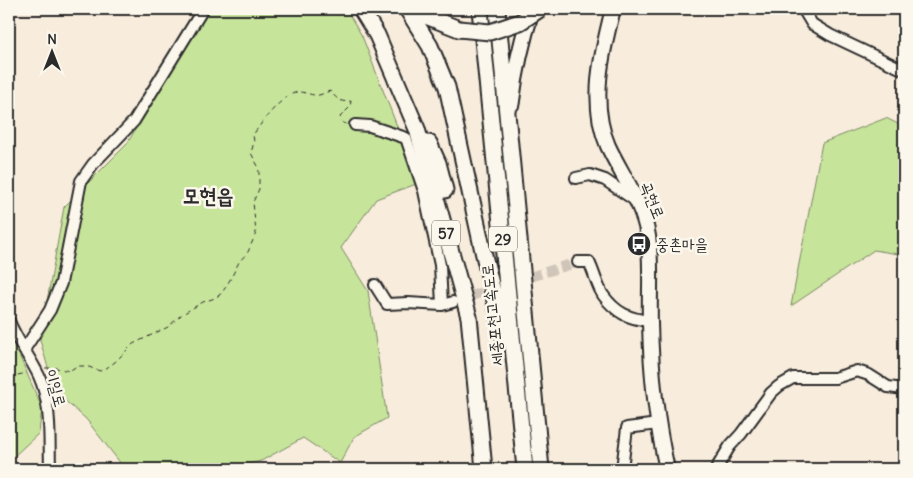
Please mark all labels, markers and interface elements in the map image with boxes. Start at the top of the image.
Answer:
north arrow [28,28,78,78]
text: N [47,30,57,48]
street label: 곡현로 [636,178,670,222]
district label: 모현읍 [183,182,233,209]
road number: 57 [432,220,460,246]
road number: 29 [489,226,517,252]
bus stop icon: 중촌마을 [626,231,652,257]
place label: 중촌마을 [656,234,708,254]
street label: 세종포천고속도로 [477,263,507,367]
street label: 이일로 [41,367,71,409]

